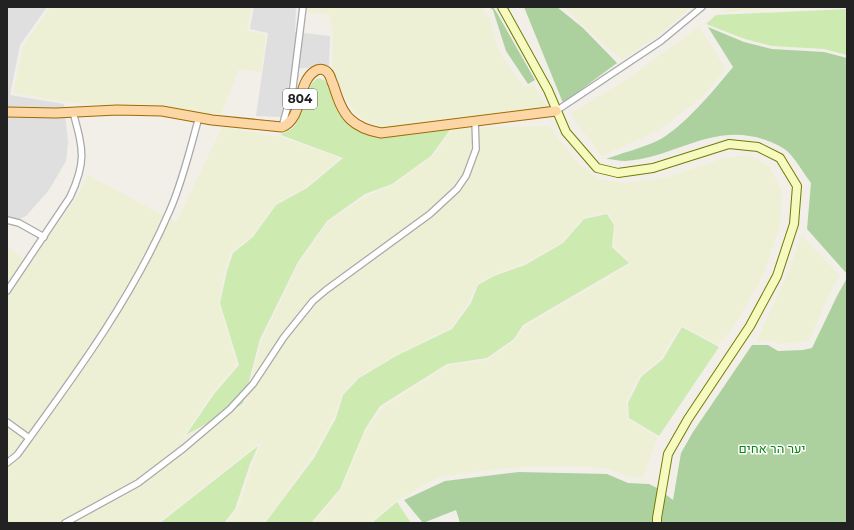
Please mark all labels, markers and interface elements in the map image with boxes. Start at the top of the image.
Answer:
road number: 804 [283,89,317,109]
park label: יער הר אחים [738,440,806,456]

